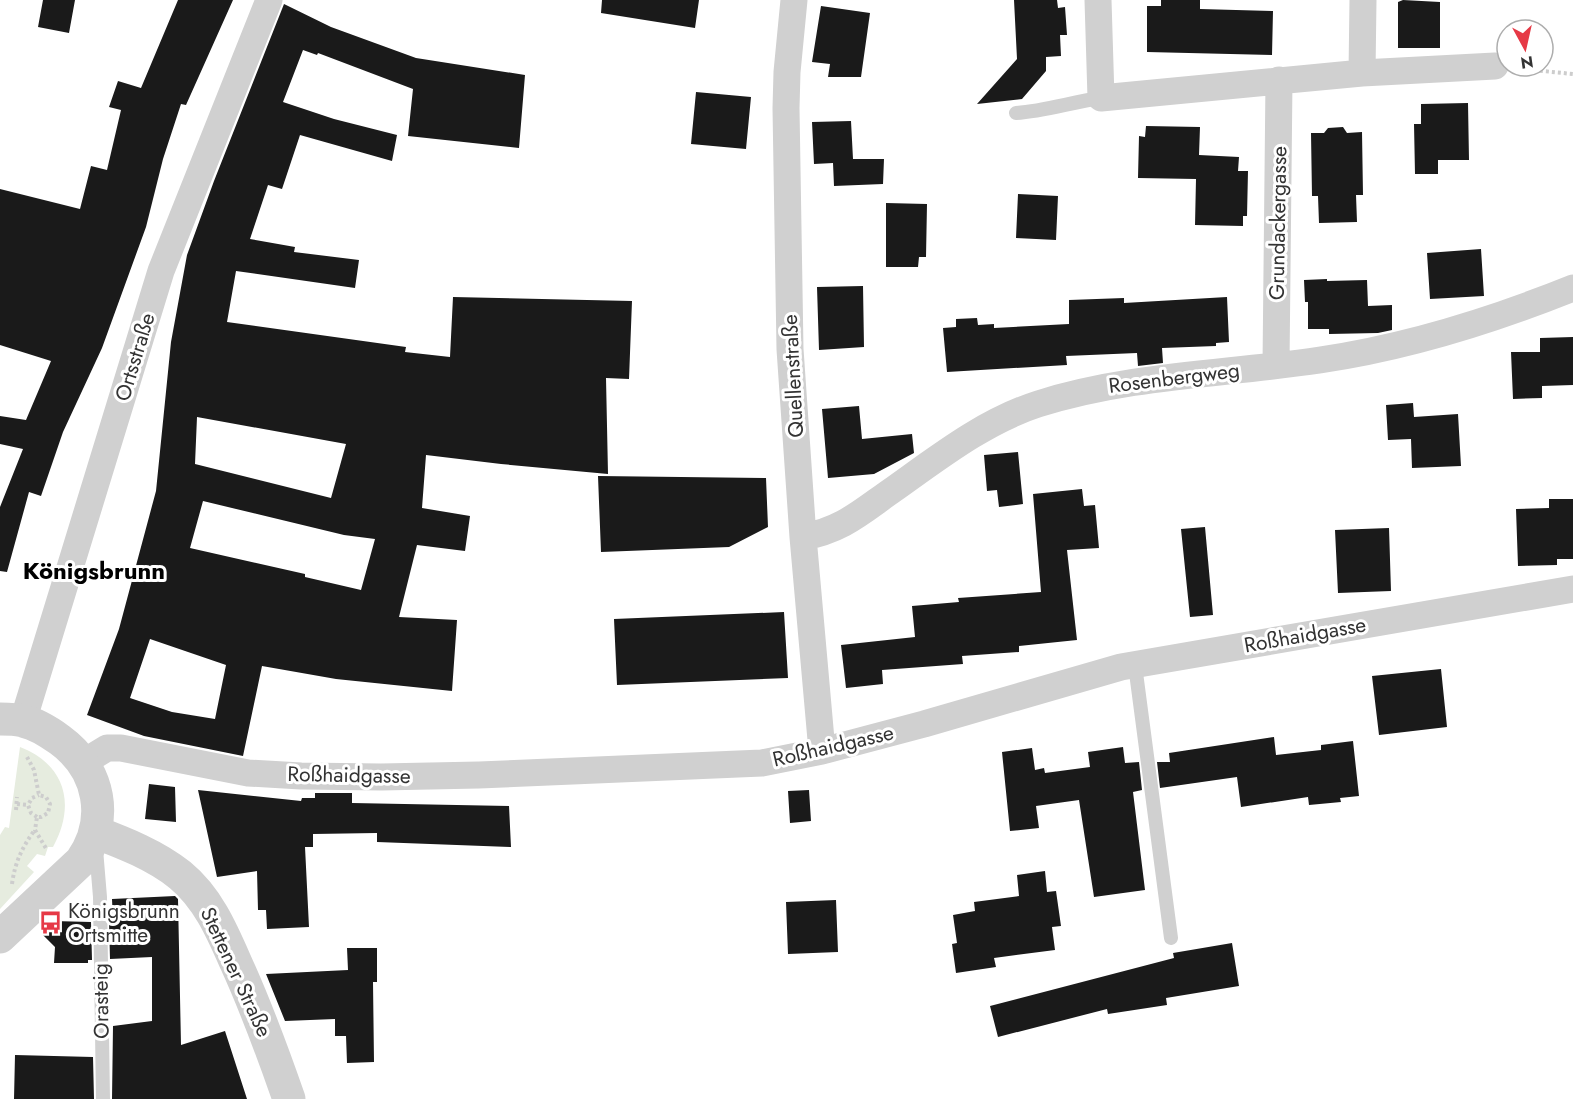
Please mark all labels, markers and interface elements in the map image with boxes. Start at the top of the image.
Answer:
north arrow [1495,18,1555,78]
text: N [1519,50,1535,75]
street label: Grundackergasse [1262,146,1294,300]
street label: Ortsstraße [107,309,163,405]
street label: Quellenstraße [775,313,811,438]
street label: Rosenbergweg [1107,355,1241,401]
district label: Königsbrunn [23,553,165,588]
street label: Roßhaidgasse [1242,609,1369,660]
street label: Roßhaidgasse [769,717,897,775]
street label: Roßhaidgasse [287,759,411,791]
place label: Königsbrunn Ortsmitte [68,896,180,950]
street label: Stettener Straße [193,902,279,1042]
bus stop icon: Königsbrunn Ortsmitte [37,910,63,936]
street label: Orasteig [85,963,117,1039]

